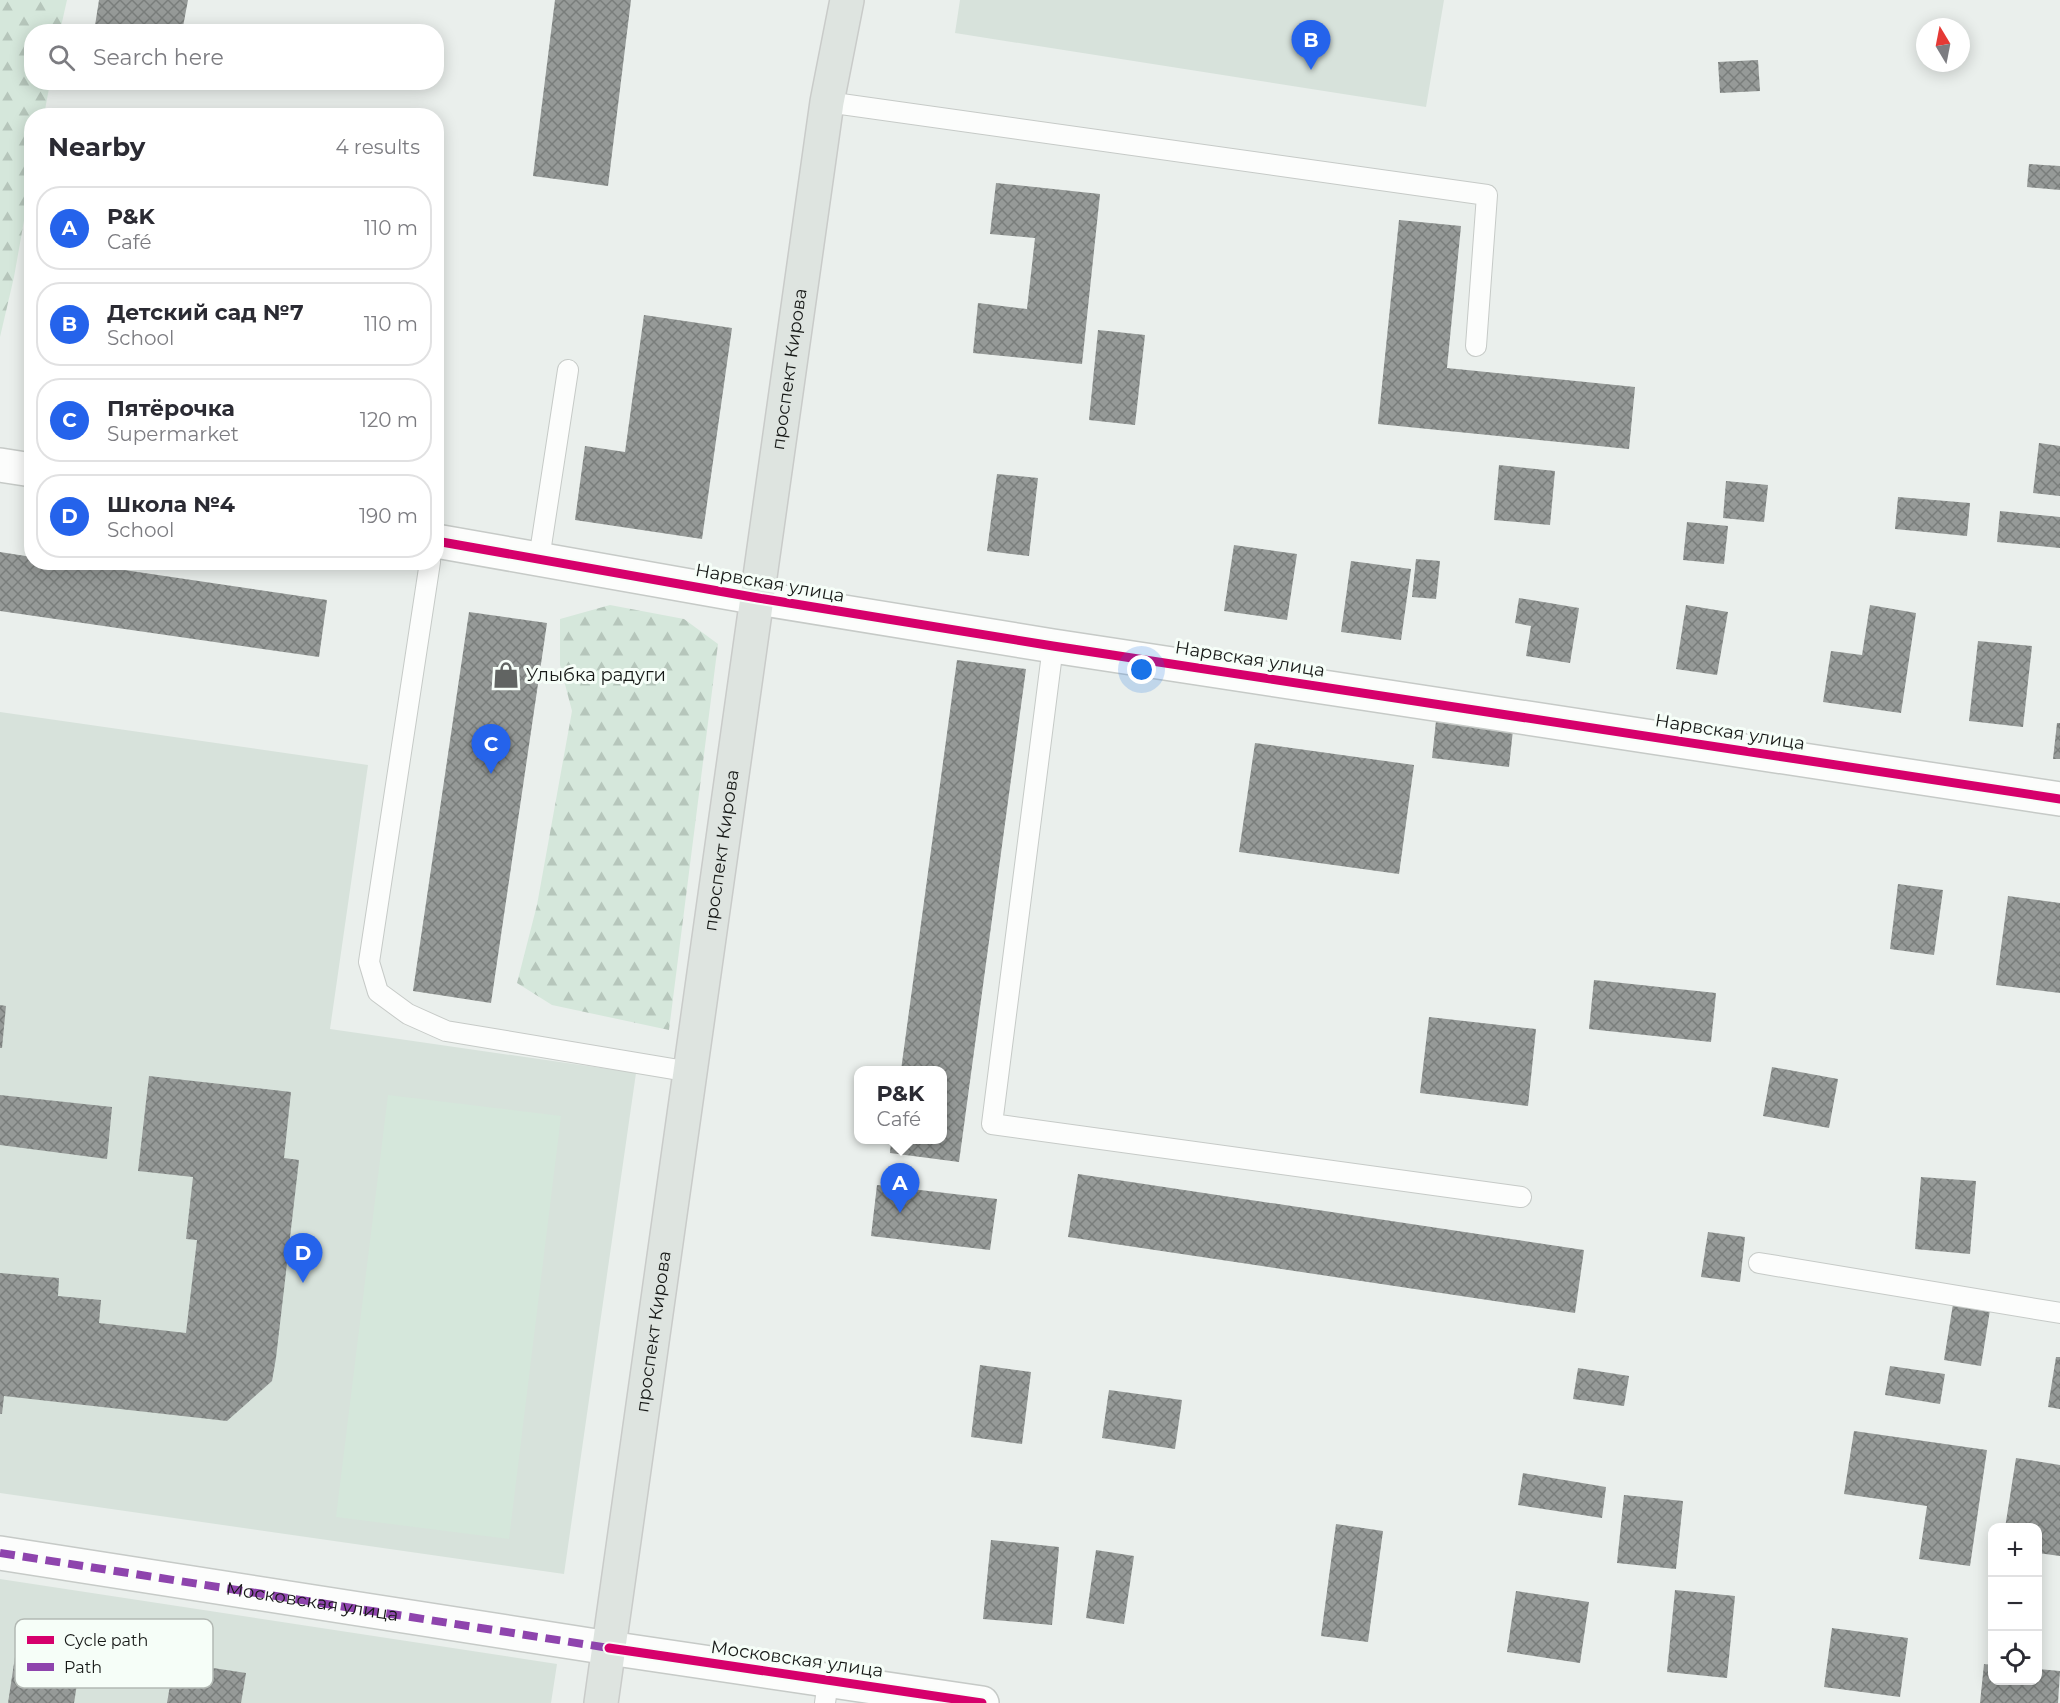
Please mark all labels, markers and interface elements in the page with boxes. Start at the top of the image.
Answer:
north arrow [1916,18,1970,72]
pin: B [1292,20,1330,70]
search box [24,24,444,90]
icon: search [45,41,78,74]
text: Search here [93,44,224,71]
text: Nearby [48,131,145,163]
text: 4 results [335,135,420,159]
text: P&K [107,203,155,230]
text: A [62,216,77,240]
text: 110 m [364,216,418,240]
text: Café [107,230,152,254]
street label: проспект Кирова [767,287,812,451]
text: Детский сад №7 [107,299,304,326]
text: B [62,312,77,336]
text: 110 m [364,312,418,336]
text: School [107,326,174,350]
text: Пятёрочка [107,395,235,422]
text: C [62,408,77,432]
text: 120 m [360,408,418,432]
text: Supermarket [107,422,239,446]
text: Школа №4 [107,491,235,518]
text: D [61,504,78,528]
text: 190 m [359,504,418,528]
text: School [107,518,174,542]
street label: Нарвская улица [694,559,846,607]
street label: Нарвская улица [1174,636,1326,682]
your location [1127,655,1156,684]
shop icon: Улыбка радуги [491,660,521,690]
place label: Улыбка радуги [526,664,666,686]
street label: Нарвская улица [1654,709,1806,755]
pin: C [472,724,510,774]
street label: проспект Кирова [699,768,744,933]
popup [854,1066,947,1144]
text: P&K [877,1080,924,1107]
text: Café [877,1107,921,1131]
pin: A [880,1164,920,1213]
pin: D [284,1234,322,1283]
street label: проспект Кирова [631,1249,676,1414]
map controls [1988,1523,2042,1685]
button: + [1988,1523,2042,1577]
street label: Московская улица [224,1577,400,1626]
button: − [1988,1577,2042,1631]
legend [15,1619,213,1688]
text: Cycle path [64,1631,148,1650]
button: locate [1988,1631,2042,1685]
street label: Московская улица [709,1636,885,1682]
text: Path [64,1658,102,1677]

